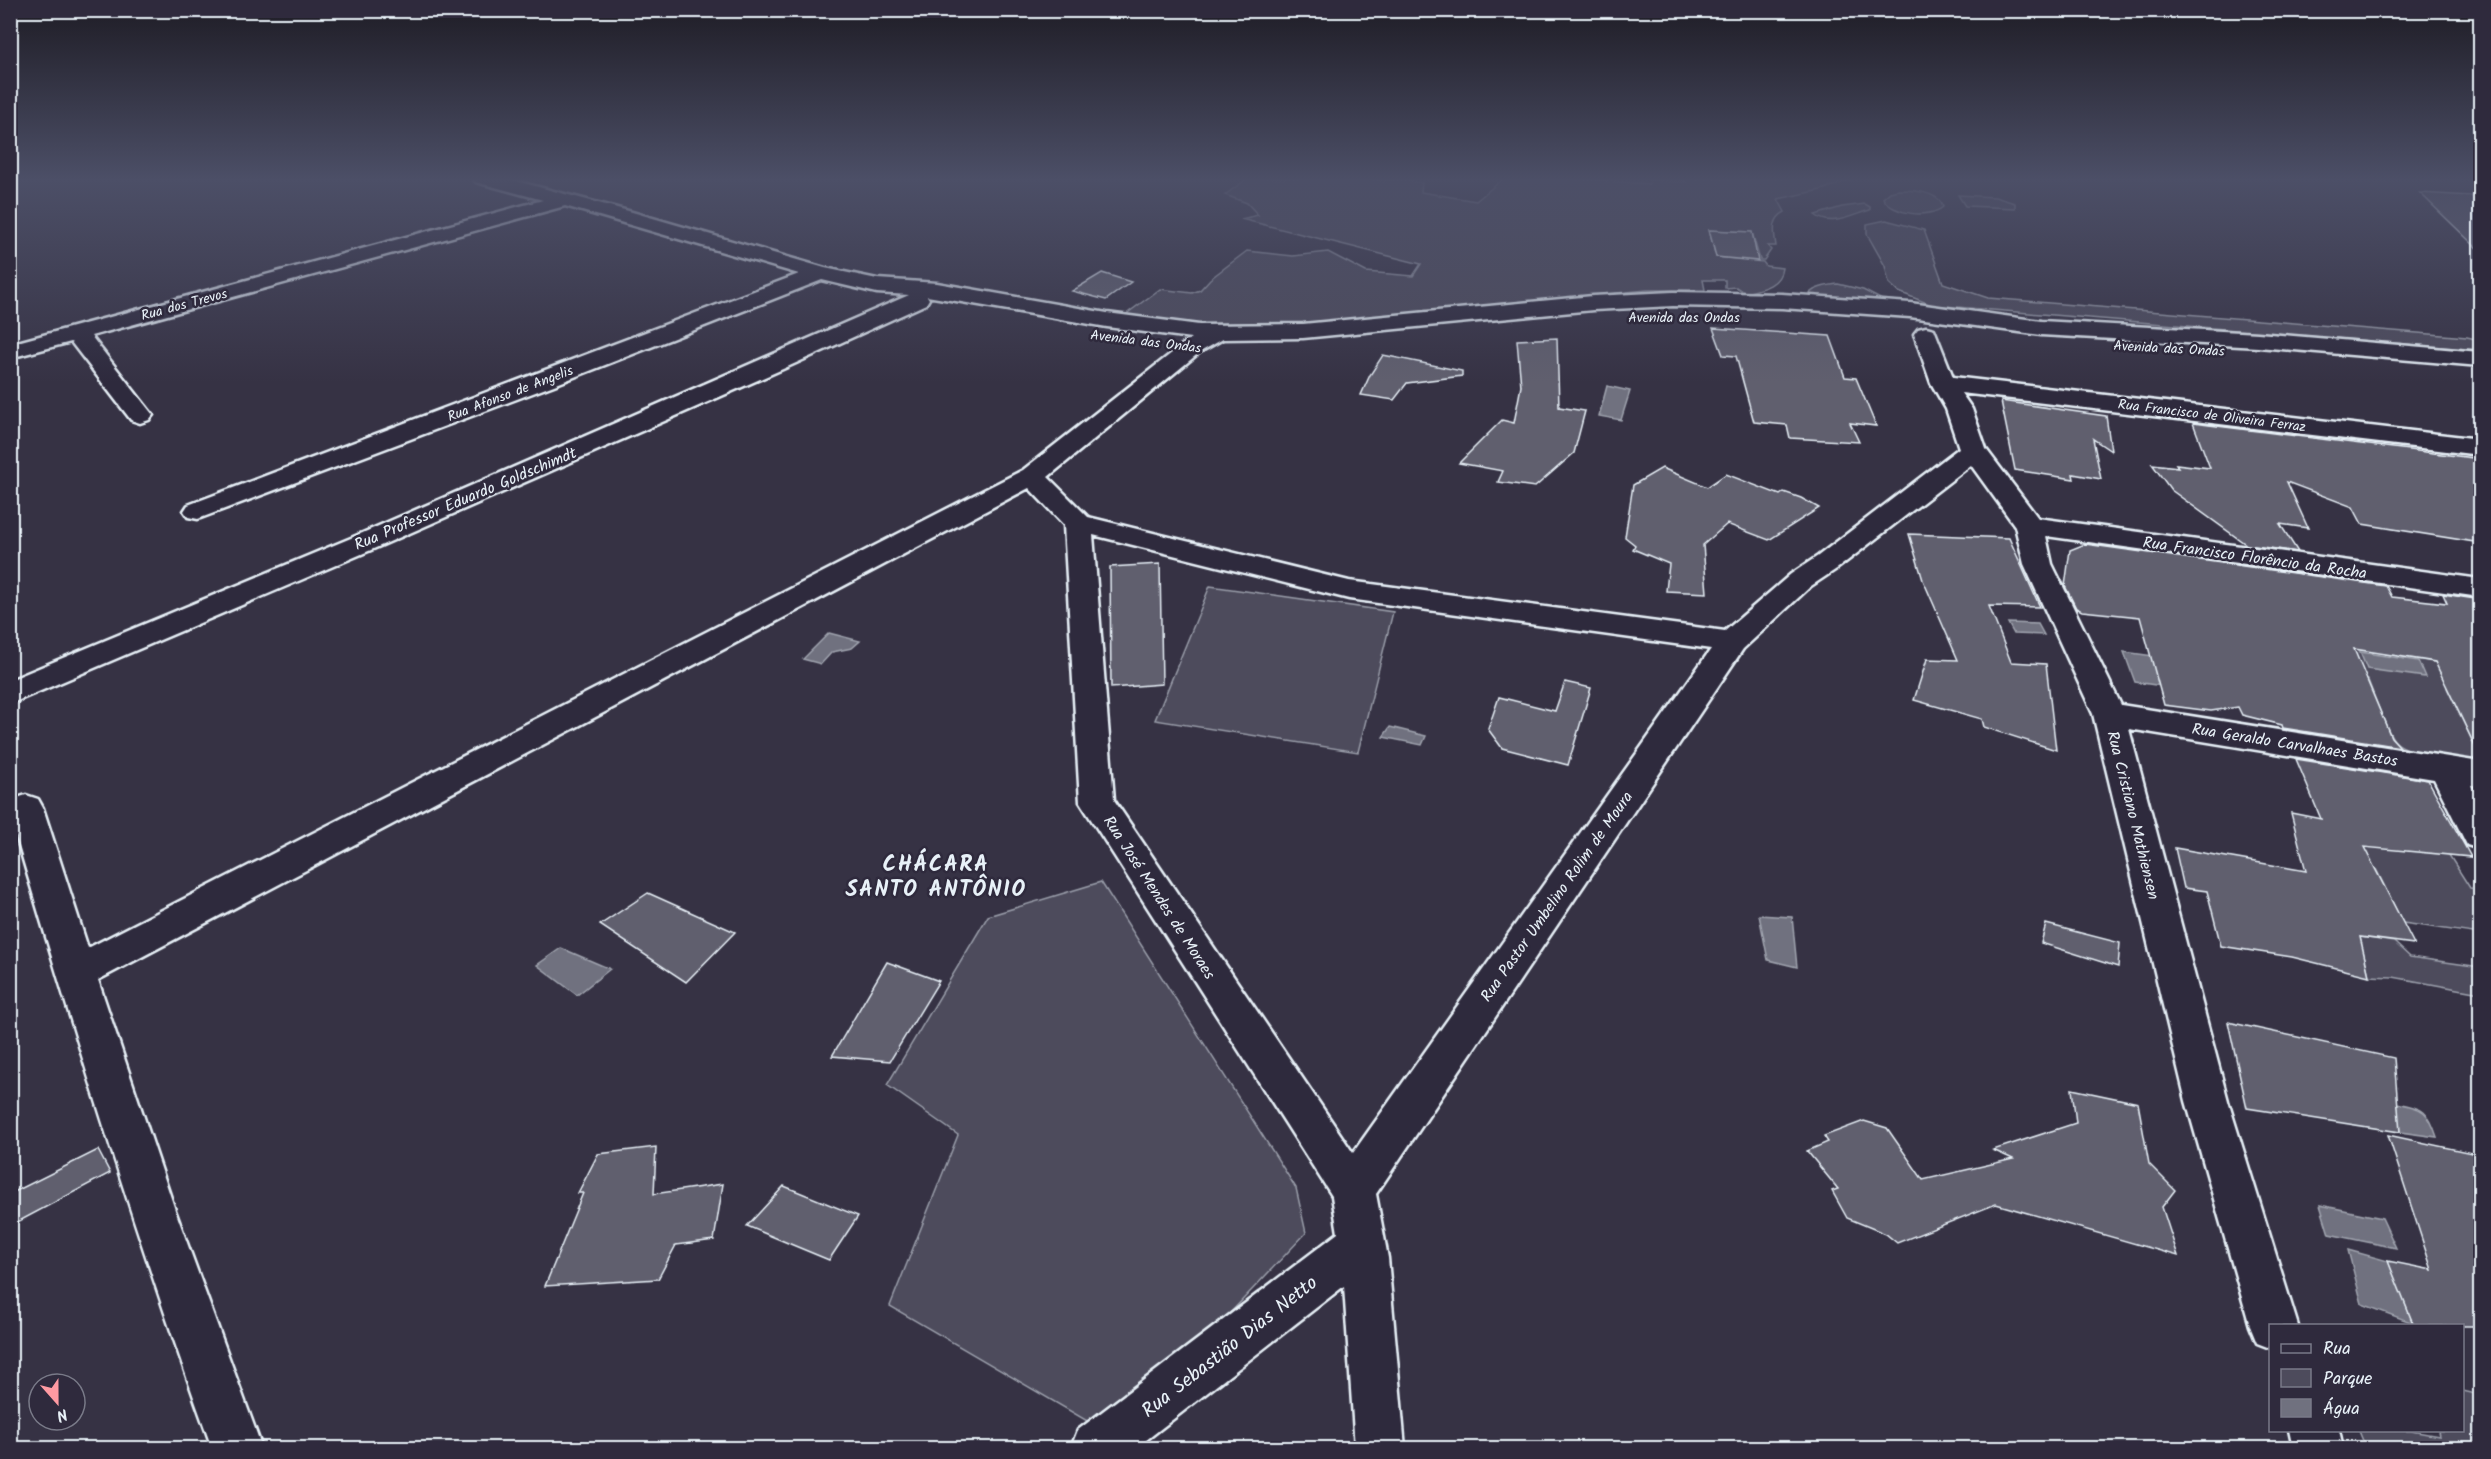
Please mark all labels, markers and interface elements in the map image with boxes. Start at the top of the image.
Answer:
street label: Rua dos Trevos [139,283,230,327]
street label: Avenida das Ondas [1628,307,1740,329]
street label: Avenida das Ondas [1089,324,1203,360]
street label: Avenida das Ondas [2113,335,2225,363]
street label: Rua Afonso de Angelis [444,360,576,428]
street label: Rua Francisco de Oliveira Ferraz [2117,394,2307,438]
street label: Rua Professor Eduardo Goldschimdt [350,441,582,558]
street label: Rua Francisco Florêncio da Rocha [2141,530,2368,587]
street label: Rua Geraldo Carvalhaes Bastos [2190,717,2400,774]
street label: Rua Cristiano Mathiensen [2099,728,2166,902]
street label: Rua Pastor Umbelino Rolim de Moura [1475,786,1640,1007]
street label: Rua José Mendes de Moraes [1096,811,1221,985]
district label: CHÁCARA SANTO ANTÔNIO [845,848,1027,908]
street label: Rua Sebastião Dias Netto [1135,1268,1325,1427]
legend [2269,1324,2464,1432]
text: Rua [2323,1335,2351,1364]
text: Parque [2323,1365,2372,1394]
north arrow [27,1372,87,1432]
text: Água [2323,1395,2360,1424]
text: N [53,1401,71,1428]

